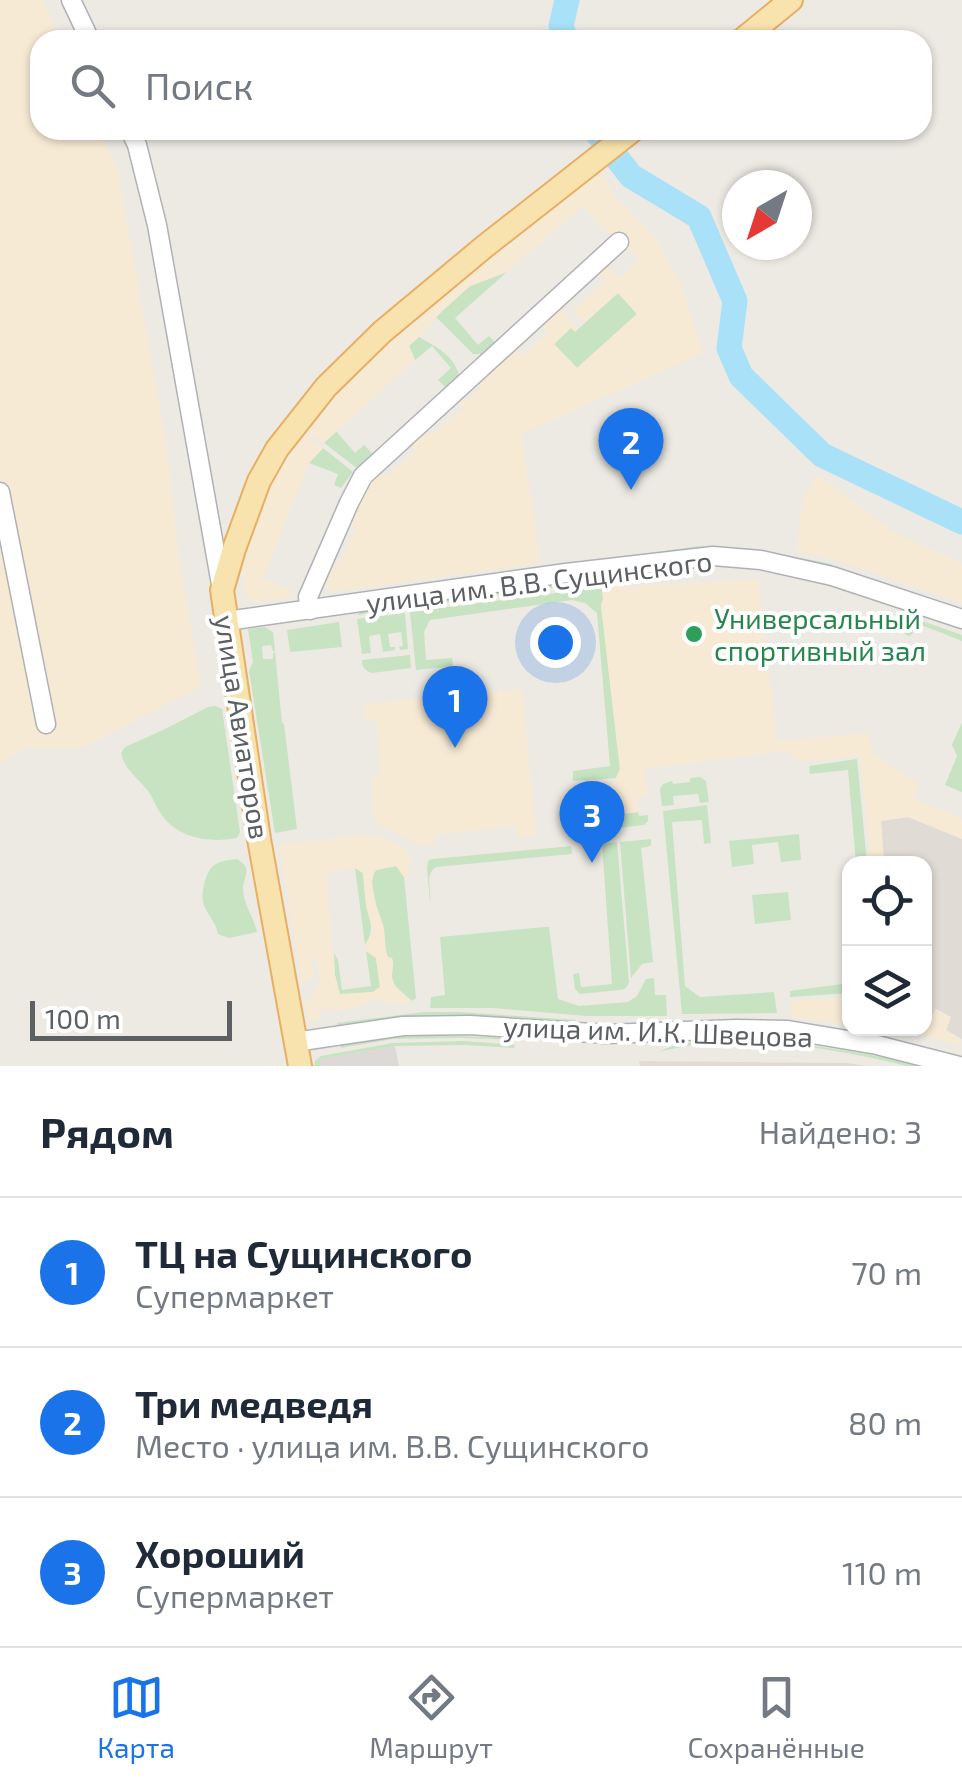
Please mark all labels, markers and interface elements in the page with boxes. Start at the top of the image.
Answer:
search box [30,30,932,140]
icon: search [65,58,120,113]
text: Поиск [145,62,254,108]
north arrow [722,170,812,260]
pin: 2 [598,408,664,490]
street label: улица им. В.В. Сущинского [364,543,714,619]
place label: Универсальный спортивный зал [714,601,926,667]
street label: улица Авиаторов [208,612,278,842]
your location [530,617,581,668]
marker: Универсальный спортивный зал [683,623,705,645]
pin: 1 [422,666,488,748]
pin: 3 [560,780,624,863]
map controls [842,856,932,1036]
button: locate [842,856,932,946]
button: layers [842,946,932,1036]
scale bar [30,996,232,1040]
text: 100 m [45,1001,121,1035]
street label: улица им. И.К. Швецова [503,1009,813,1053]
text: Рядом [40,1106,174,1156]
text: Найдено: 3 [759,1112,922,1150]
text: ТЦ на Сущинского [135,1230,472,1276]
text: 1 [66,1253,79,1291]
text: 70 m [851,1253,922,1291]
text: Супермаркет [135,1276,334,1314]
text: Три медведя [135,1380,373,1426]
text: 2 [63,1403,82,1441]
text: 80 m [848,1403,922,1441]
text: Место · улица им. В.В. Сущинского [135,1426,650,1464]
text: Хороший [135,1530,305,1576]
text: 3 [63,1553,82,1591]
text: 110 m [842,1553,922,1591]
text: Супермаркет [135,1576,334,1614]
tab: Карта [97,1670,175,1764]
tab: Маршрут [369,1670,493,1764]
tab: Сохранённые [687,1670,865,1764]

